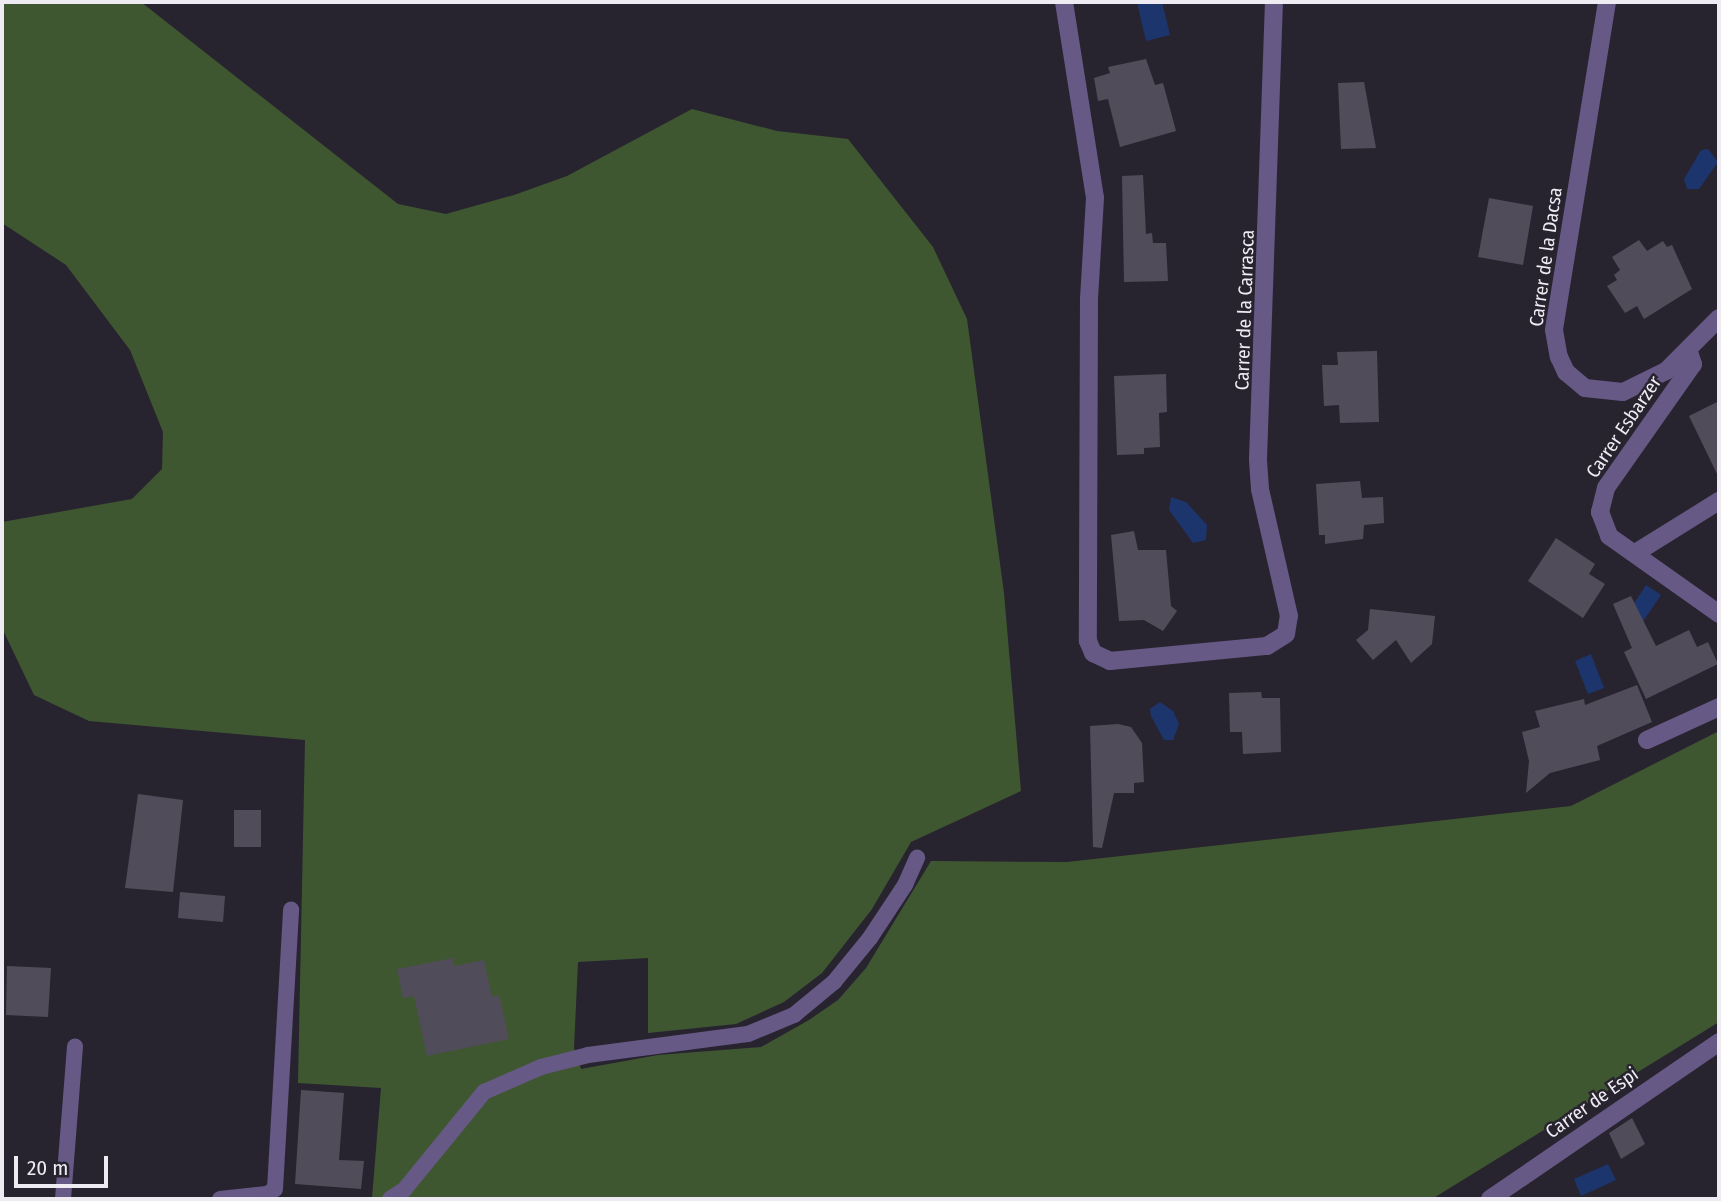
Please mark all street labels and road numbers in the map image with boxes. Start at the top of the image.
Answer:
street label: Carrer de la Dacsa [1525,186,1567,328]
street label: Carrer de la Carrasca [1231,229,1259,391]
street label: Carrer Esbarzer [1582,372,1666,482]
street label: Carrer de Espi [1541,1063,1643,1143]

